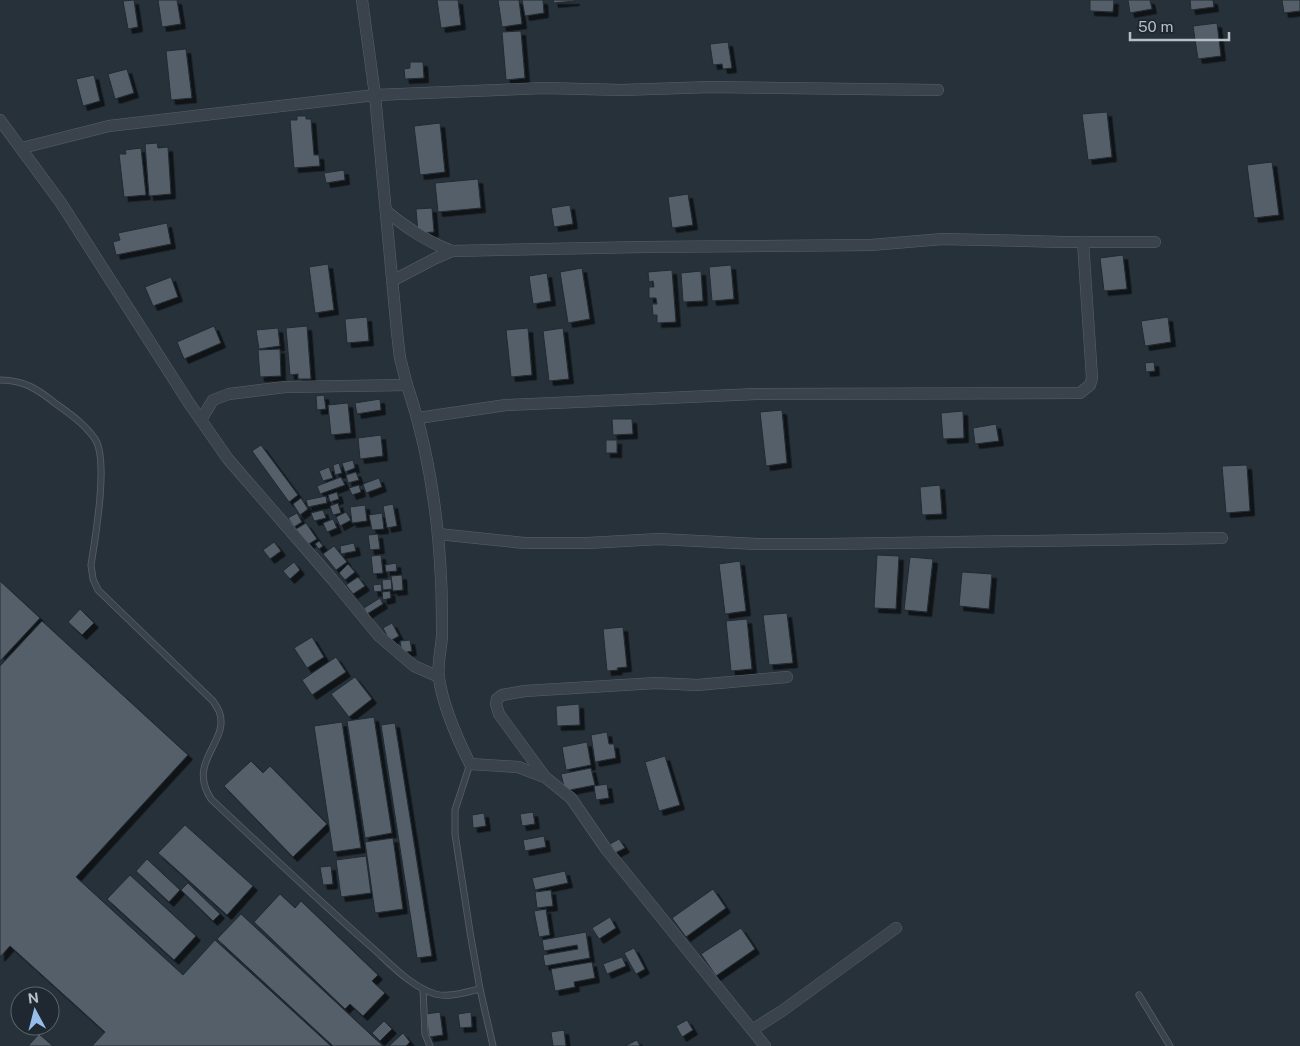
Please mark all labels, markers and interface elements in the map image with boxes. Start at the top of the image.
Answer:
scale bar [1130,10,1229,42]
text: 50 m [1138,18,1173,35]
north arrow [10,986,60,1036]
text: N [27,989,40,1007]

